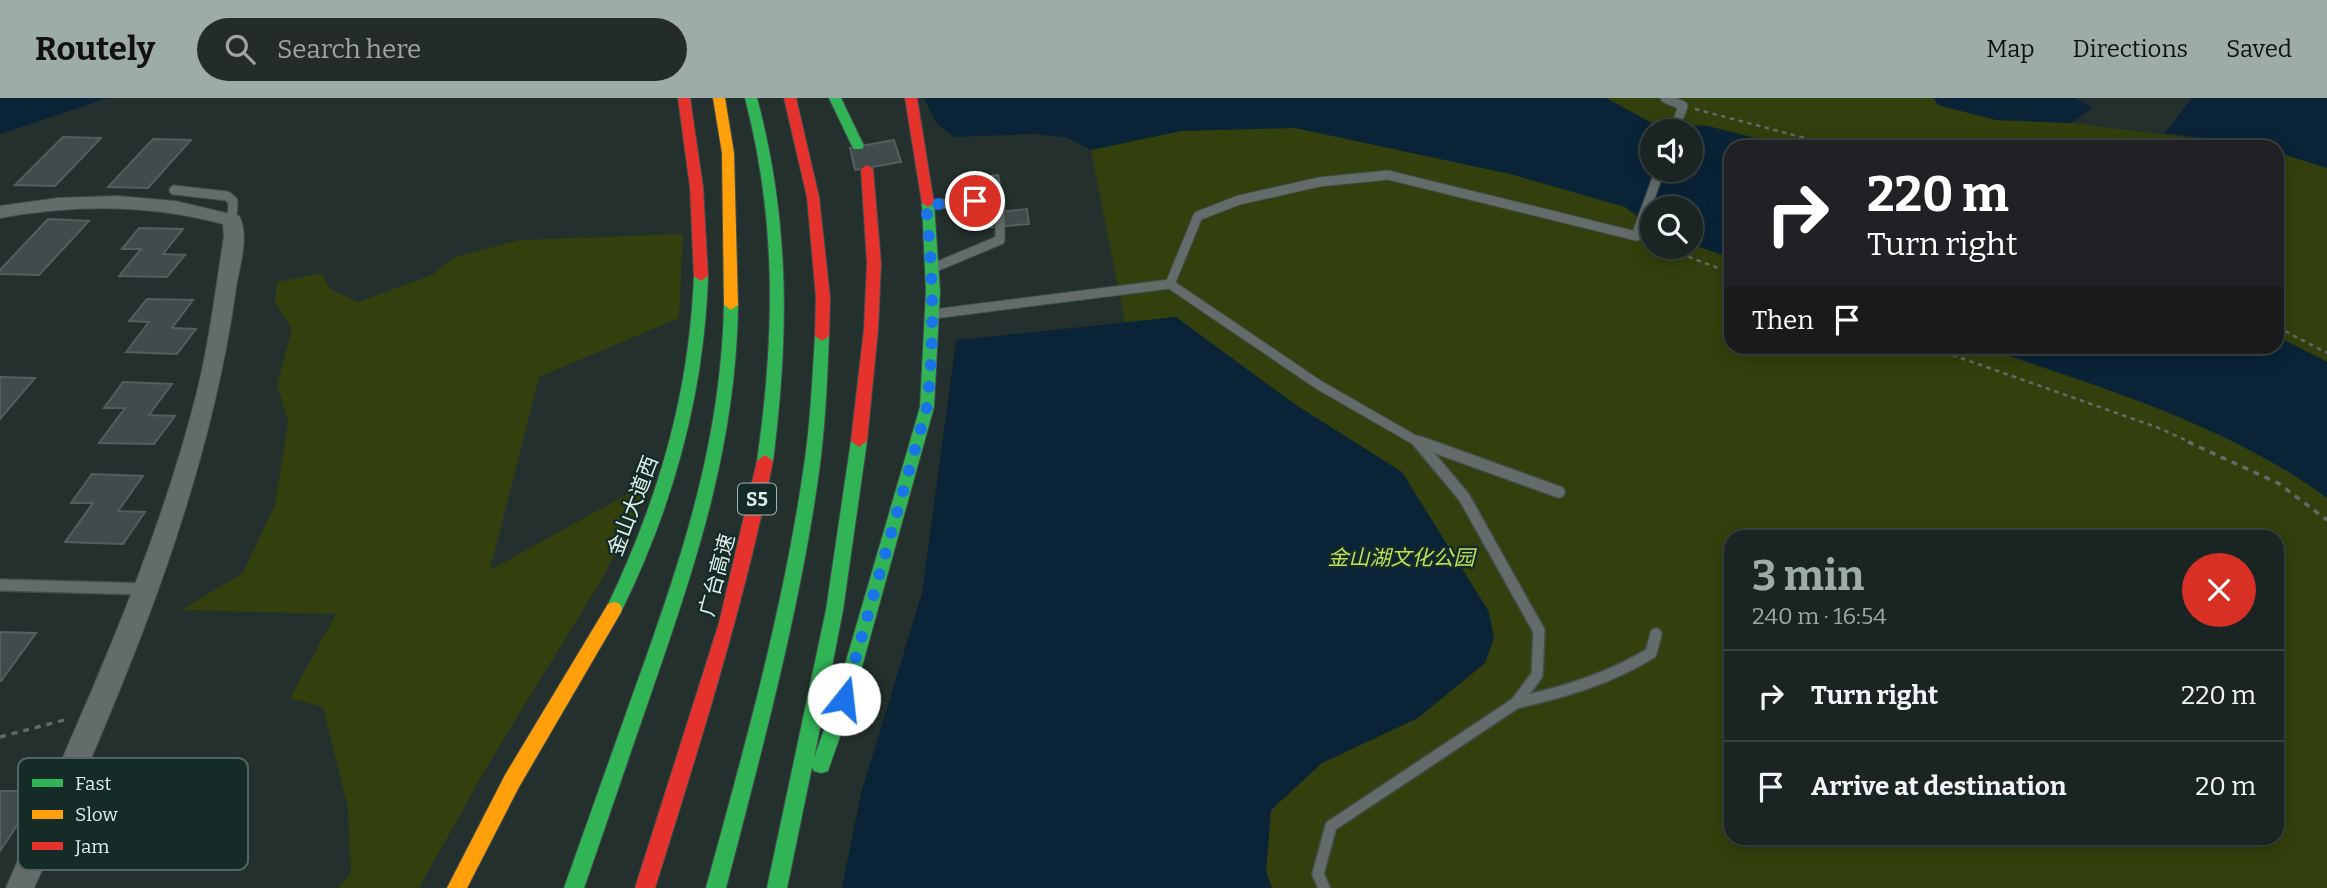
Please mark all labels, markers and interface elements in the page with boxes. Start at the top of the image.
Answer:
search box [197,18,687,81]
text: Routely [35,29,155,69]
icon: search [221,30,259,68]
text: Search here [277,34,421,65]
text: Map [1986,35,2035,63]
text: Directions [2073,35,2188,63]
text: Saved [2226,35,2292,63]
map controls [1640,119,1703,259]
button: sound [1640,119,1703,182]
text: 220 m [1867,165,2009,224]
icon: right [1752,168,1843,259]
pin [945,171,1005,231]
icon: arrive [956,182,994,220]
button: search [1640,196,1703,259]
text: Turn right [1867,225,2018,263]
icon: arrive [1828,301,1866,339]
text: Then [1752,305,1814,336]
street label: 金山大道西 [602,452,664,560]
road number: S5 [738,484,776,514]
street label: 广台高速 [694,531,740,619]
park label: 金山湖文化公园 [1328,545,1477,571]
text: 3 min [1752,551,1864,601]
button: close [2182,553,2256,627]
text: 240 m · 16:54 [1752,602,1887,630]
position arrow [807,662,881,736]
icon: right [1752,677,1790,715]
text: Turn right [1811,680,1938,711]
text: 220 m [2181,680,2256,711]
legend [18,758,248,870]
icon: arrive [1752,768,1790,806]
text: Arrive at destination [1811,771,2066,802]
text: 20 m [2195,771,2256,802]
text: Fast [75,772,112,795]
text: Slow [75,803,118,826]
text: Jam [74,835,109,858]

